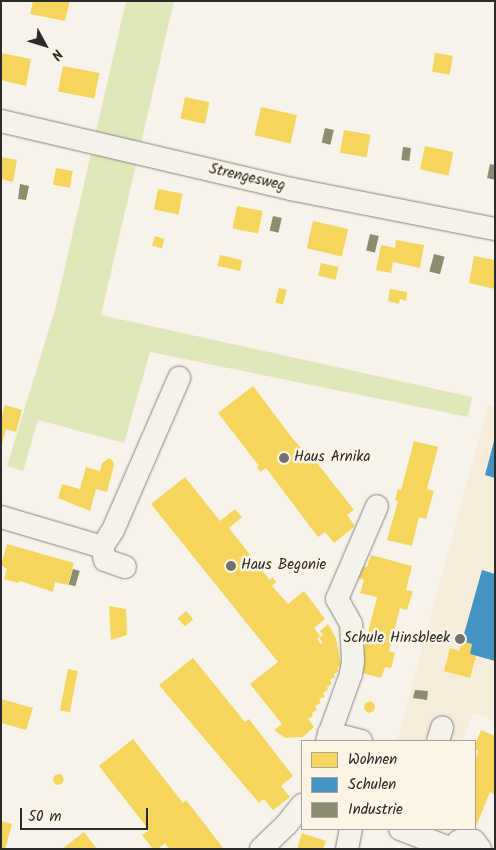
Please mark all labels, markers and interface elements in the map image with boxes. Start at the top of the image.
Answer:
north arrow [20,20,70,70]
text: N [45,44,68,65]
street label: Strengesweg [207,160,287,196]
place label: Haus Arnika [294,449,370,467]
marker: Haus Arnika [278,452,290,464]
place label: Haus Begonie [241,557,326,575]
marker: Haus Begonie [225,560,237,572]
place label: Schule Hinsbleek [344,630,450,648]
marker: Schule Hinsbleek [454,633,466,645]
legend [301,740,476,830]
text: Wohnen [348,748,397,772]
text: Schulen [348,773,396,797]
scale bar [22,798,150,830]
text: Industrie [348,798,403,822]
text: 50 m [28,805,62,829]

